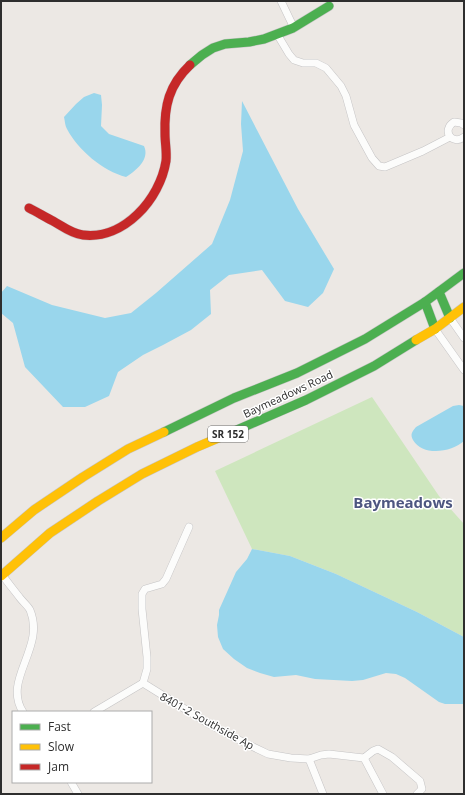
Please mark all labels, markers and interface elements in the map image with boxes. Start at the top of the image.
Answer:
street label: Baymeadows Road [240,366,335,421]
road number: SR 152 [208,426,248,442]
district label: Baymeadows [353,492,453,512]
street label: 8401-2 Southside Ap [158,688,257,753]
legend [12,711,152,783]
text: Fast [48,718,71,735]
text: Slow [48,738,75,755]
text: Jam [47,758,69,775]

